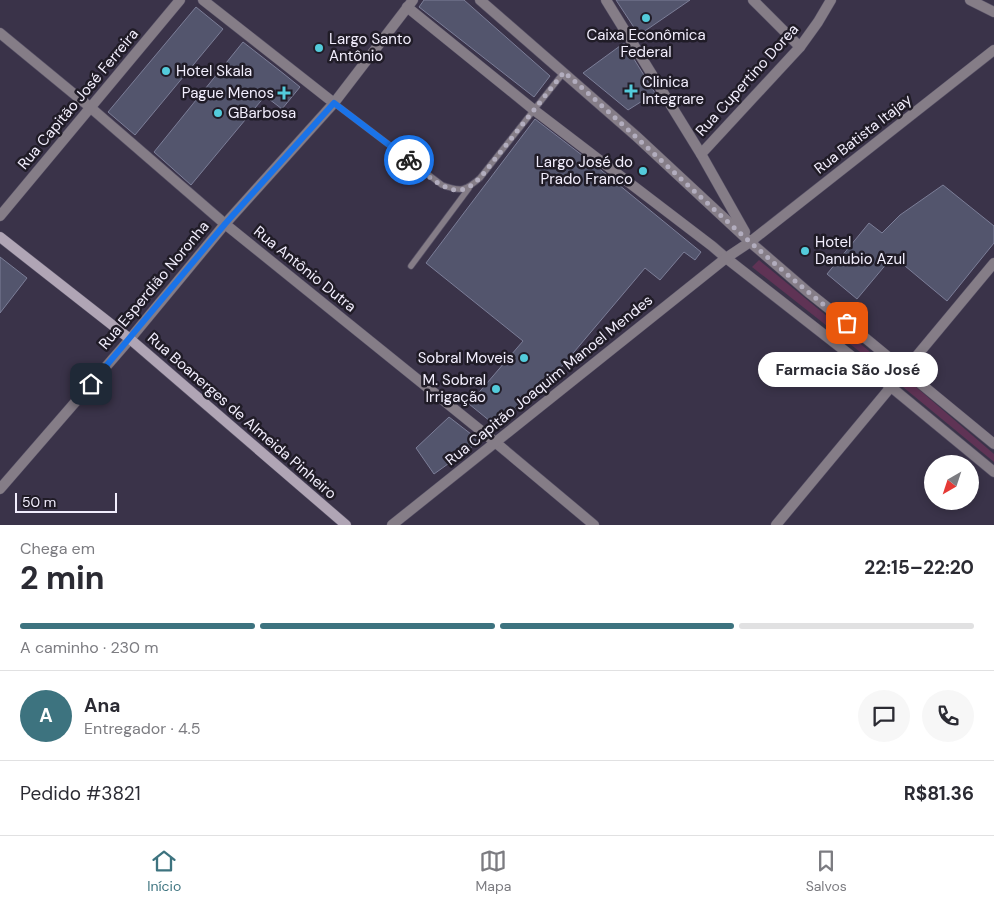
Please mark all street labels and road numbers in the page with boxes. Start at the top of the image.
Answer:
street label: Rua Cupertino Dorea [691,20,803,140]
street label: Rua Capitão José Ferreira [13,24,143,174]
street label: Rua Batista Itajay [810,89,916,178]
street label: Rua Esperdião Noronha [94,217,214,353]
street label: Rua Antônio Dutra [250,221,360,317]
street label: Rua Capitão Joaquim Manoel Mendes [441,290,657,470]
street label: Rua Boanerges de Almeida Pinheiro [143,328,341,504]

